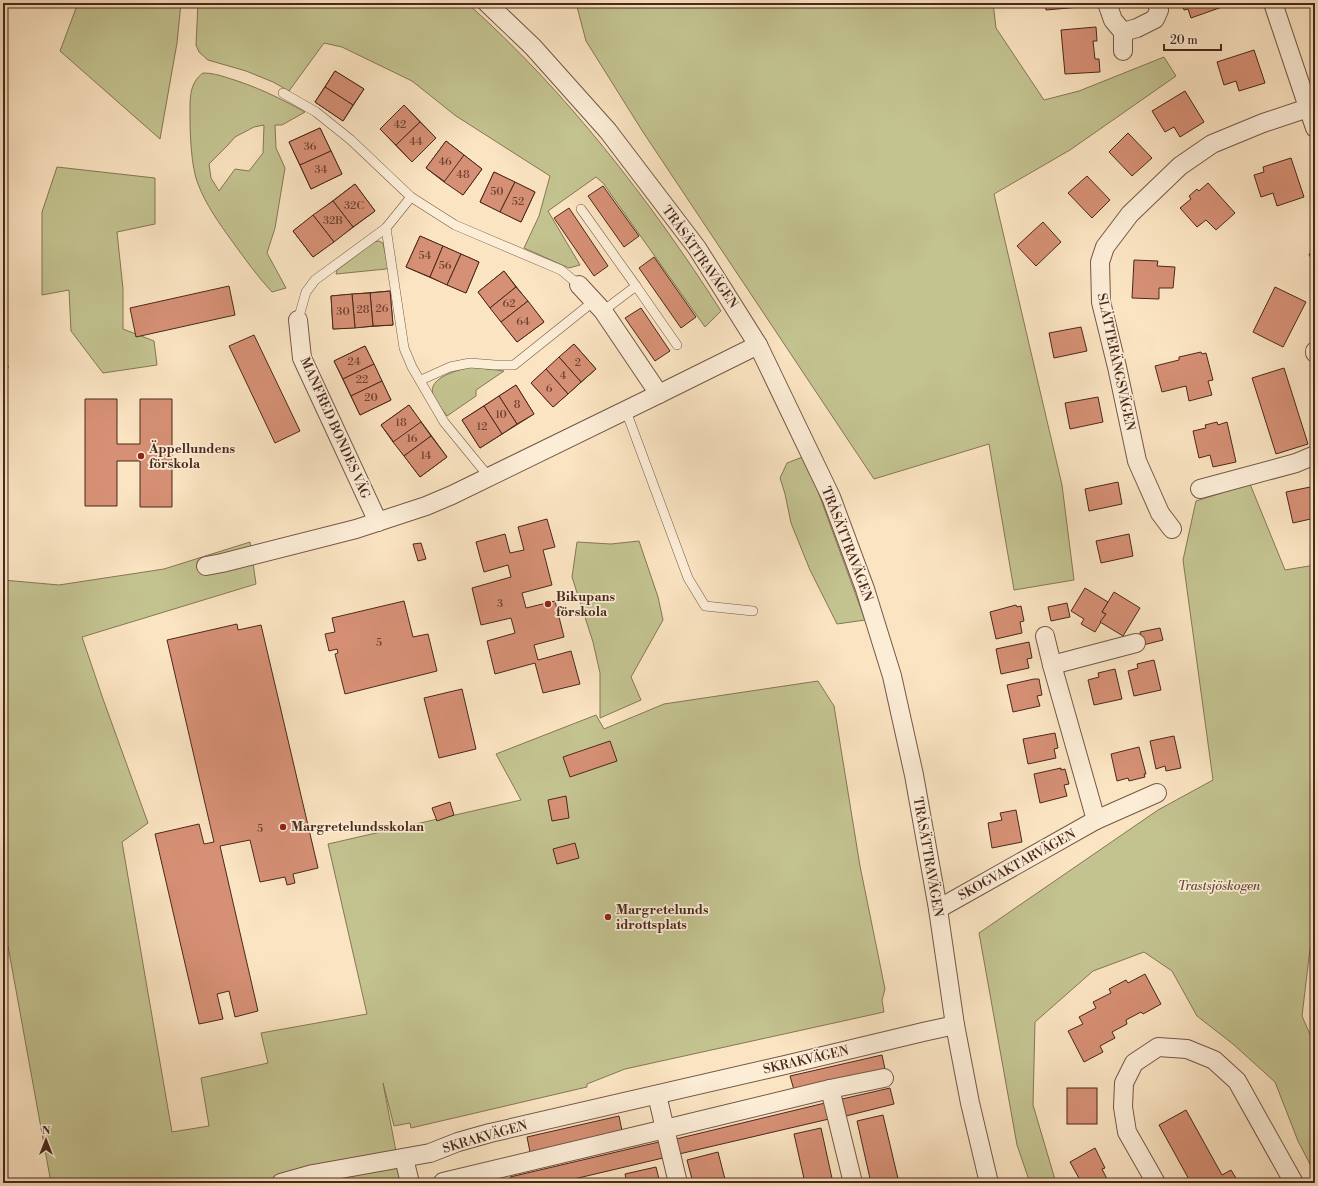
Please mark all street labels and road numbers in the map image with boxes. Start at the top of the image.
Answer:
street label: TRÅSÄTTRAVÄGEN [659,202,742,312]
street label: SLÅTTERÄNGSVÄGEN [1094,291,1139,433]
street label: MANFRED BONDES VÄG [297,354,374,502]
street label: TRÅSÄTTRAVÄGEN [818,484,877,604]
street label: TRÅSÄTTRAVÄGEN [910,796,947,919]
street label: SKOGVAKTARVÄGEN [955,825,1079,904]
street label: SKRAKVÄGEN [761,1041,851,1078]
street label: SKRAKVÄGEN [440,1116,530,1157]

